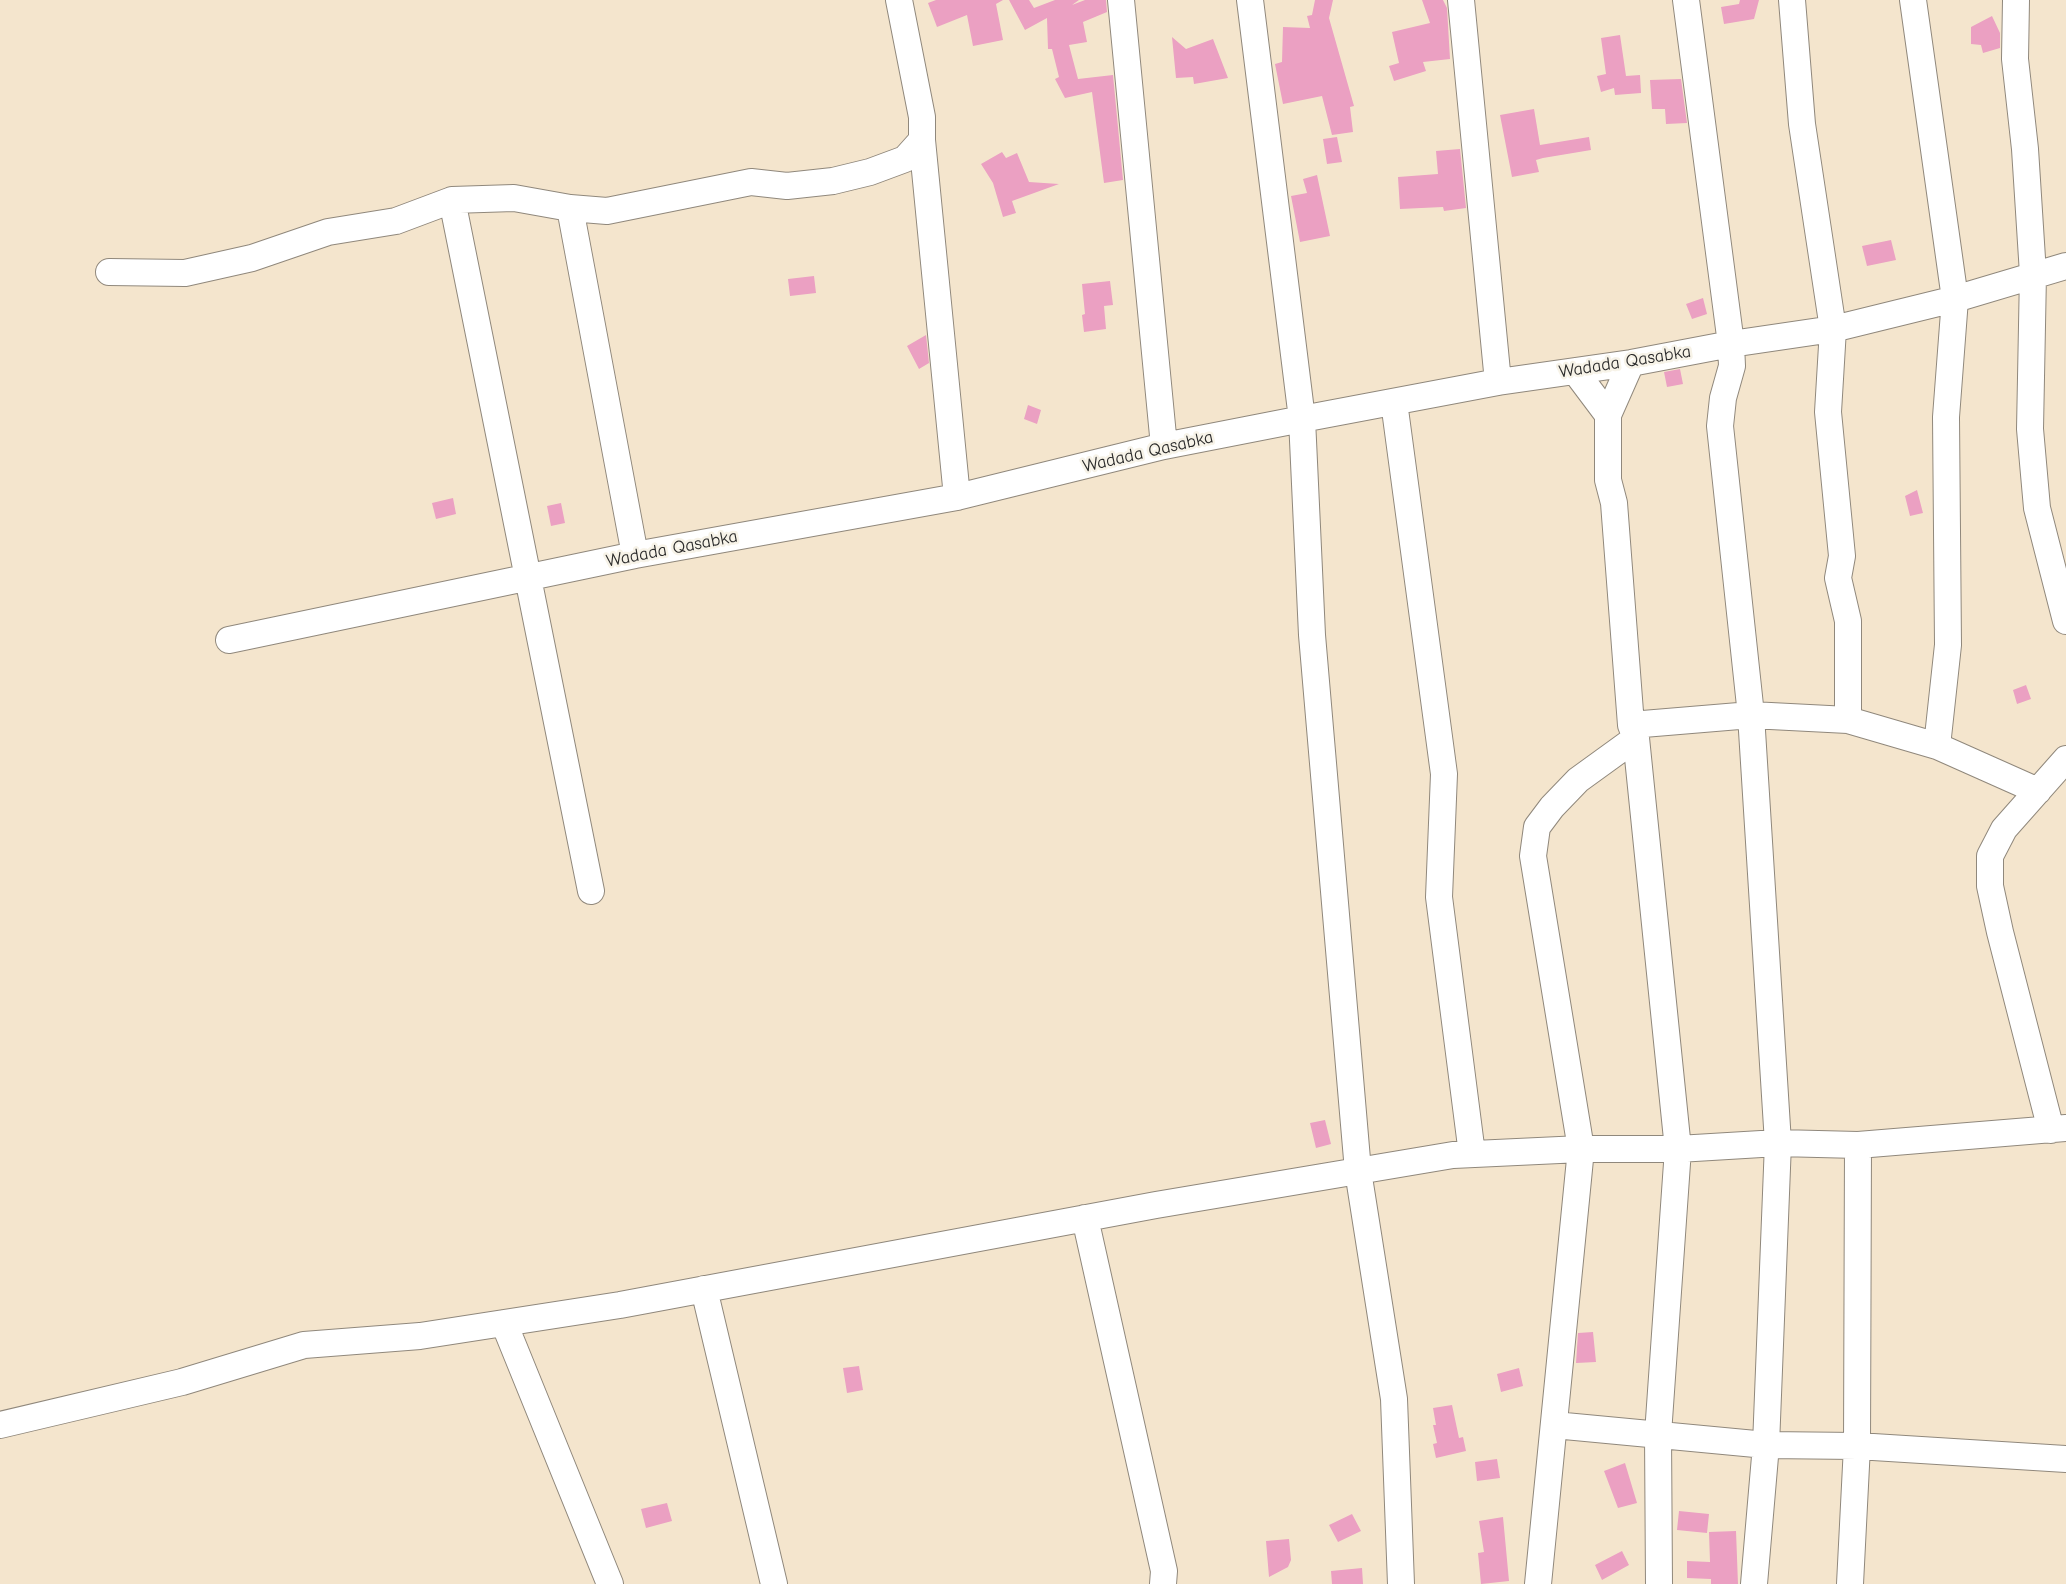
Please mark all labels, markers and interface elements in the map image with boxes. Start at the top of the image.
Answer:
street label: Wadada Qasabka [1557,341,1693,383]
street label: Wadada Qasabka [1081,426,1215,478]
street label: Wadada Qasabka [604,526,740,572]

